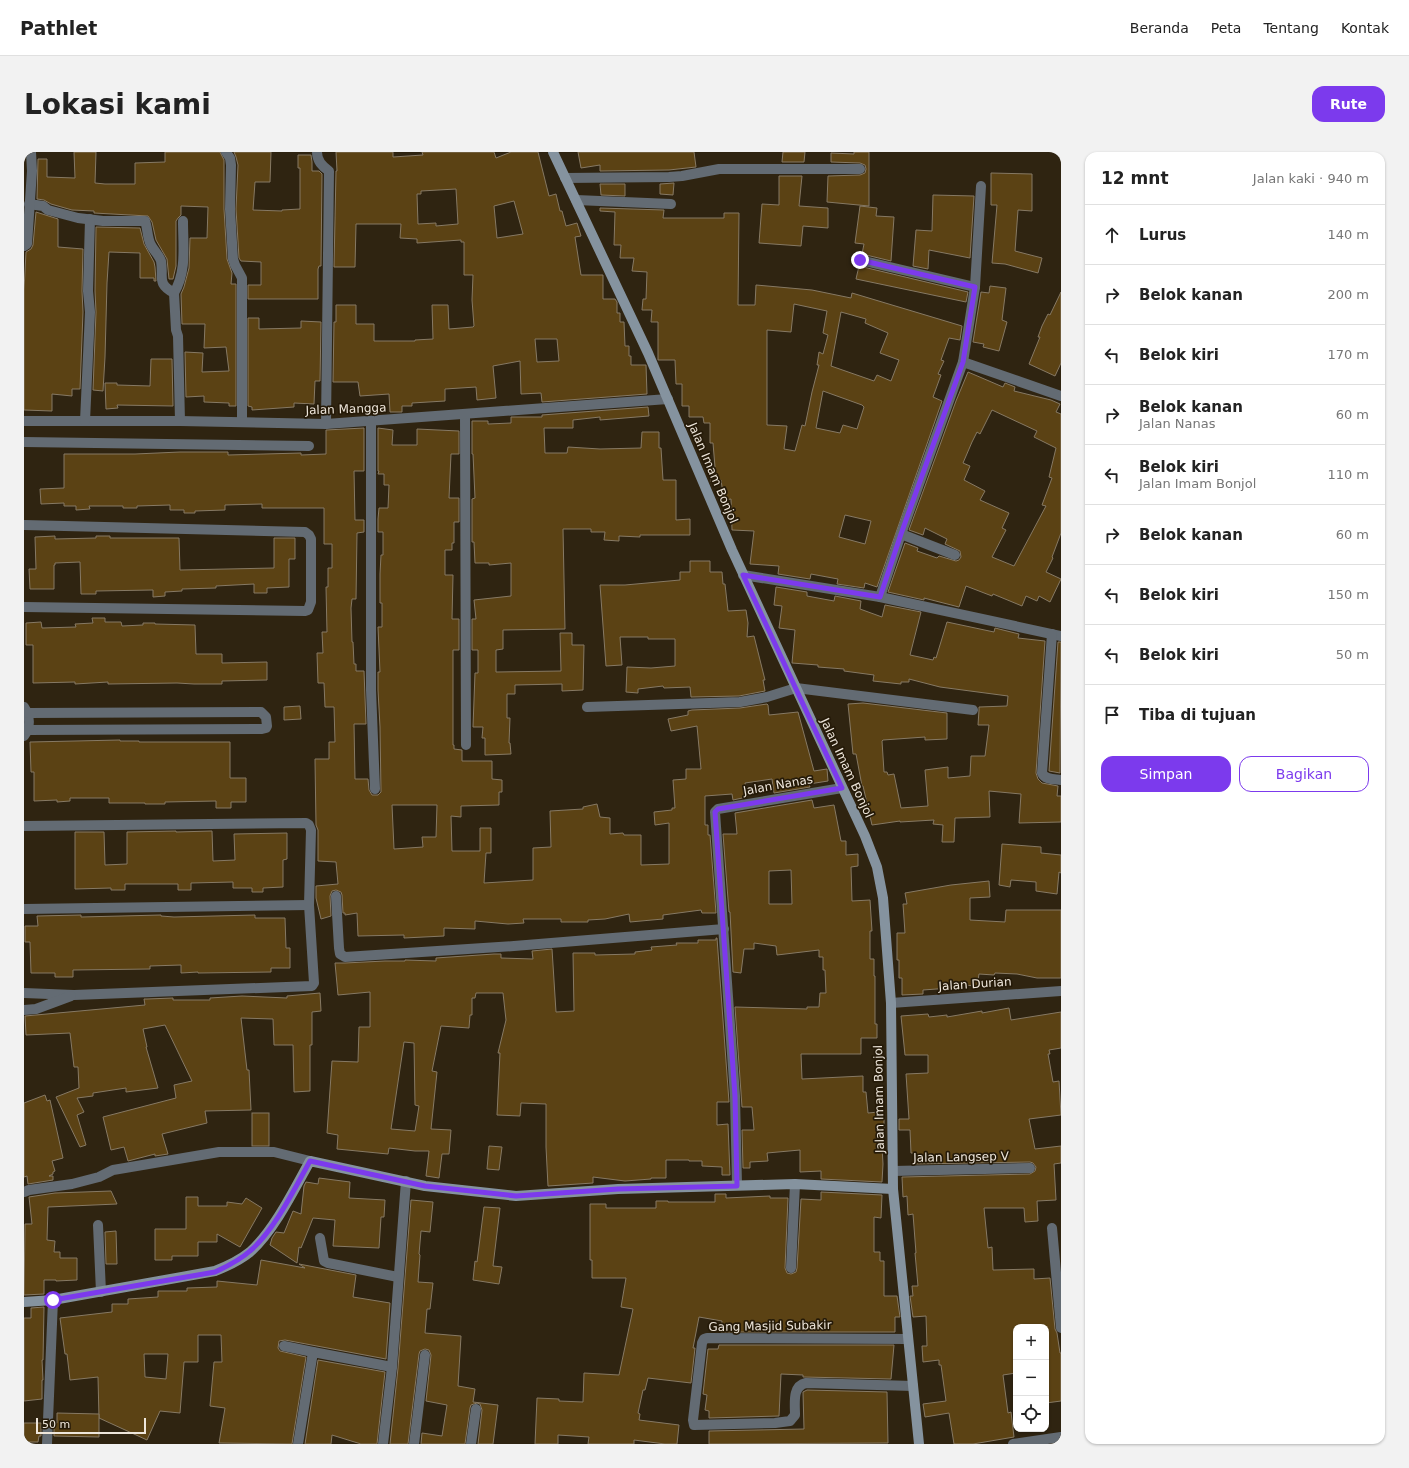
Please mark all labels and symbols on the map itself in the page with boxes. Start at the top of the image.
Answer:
route end [851,251,869,269]
street label: Jalan Mangga [304,401,387,417]
street label: Jalan Imam Bonjol [685,420,741,526]
street label: Jalan Imam Bonjol [817,715,876,820]
street label: Jalan Nanas [741,772,814,798]
street label: Jalan Durian [937,974,1012,994]
street label: Jalan Imam Bonjol [871,1045,887,1154]
street label: Jalan Langsep V [912,1149,1010,1165]
route start [44,1291,62,1309]
street label: Gang Masjid Subakir [708,1318,832,1334]
scale bar [36,1416,146,1435]

